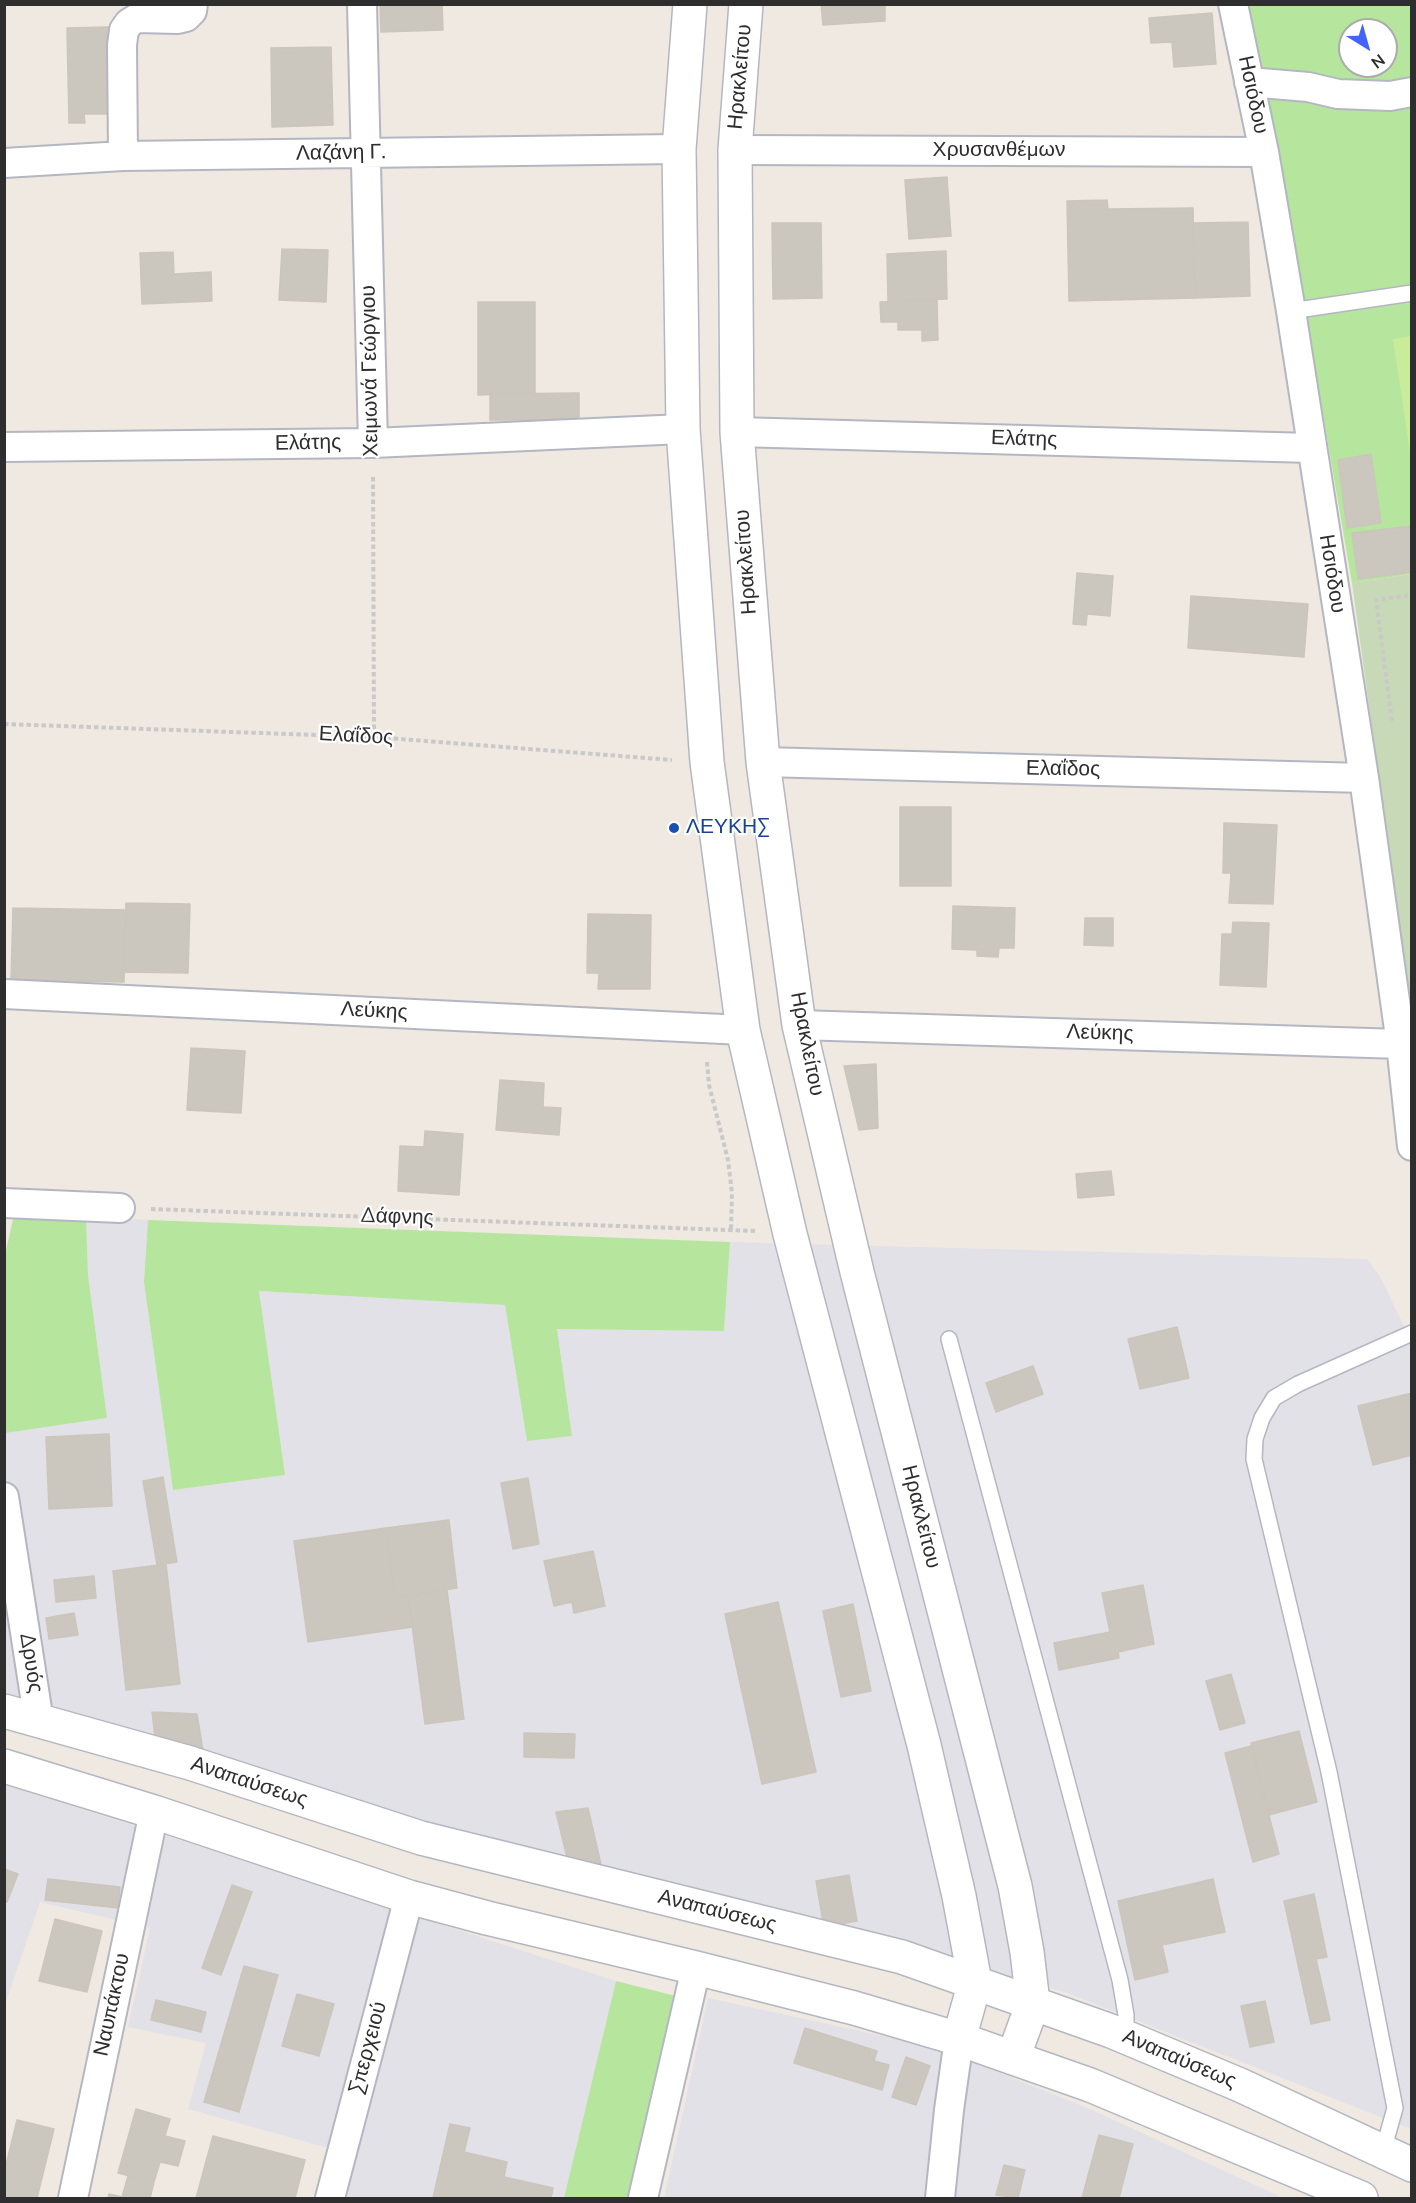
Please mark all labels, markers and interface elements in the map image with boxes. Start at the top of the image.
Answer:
north arrow [1338,18,1398,78]
street label: Ηρακλείτου [724,23,758,131]
text: N [1366,48,1389,73]
street label: Ησιόδου [1231,54,1273,136]
street label: Χρυσανθέμων [933,138,1065,164]
street label: Λαζάνη Γ. [296,141,386,167]
street label: Χειμωνά Γεώργιου [357,285,385,457]
street label: Ελάτης [990,426,1058,454]
street label: Ελάτης [275,431,341,457]
street label: Ηρακλείτου [731,509,763,615]
street label: Ησιόδου [1312,533,1350,615]
street label: Ελαΐδος [318,722,394,752]
street label: Ελαΐδος [1026,757,1100,783]
place label: ΛΕΥΚΗΣ [686,815,770,841]
marker: ΛΕΥΚΗΣ [667,821,681,835]
street label: Ηρακλείτου [784,990,828,1098]
street label: Λεύκης [340,998,408,1026]
street label: Λεύκης [1066,1020,1134,1048]
street label: Δάφνης [360,1204,434,1232]
street label: Ηρακλείτου [895,1463,945,1571]
street label: Δρυός [13,1631,47,1695]
street label: Αναπαύσεως [188,1752,310,1814]
street label: Αναπαύσεως [655,1885,779,1939]
street label: Ναυπάκτου [90,1951,136,2059]
street label: Σπερχειού [345,1999,393,2097]
street label: Αναπαύσεως [1118,2025,1240,2095]

